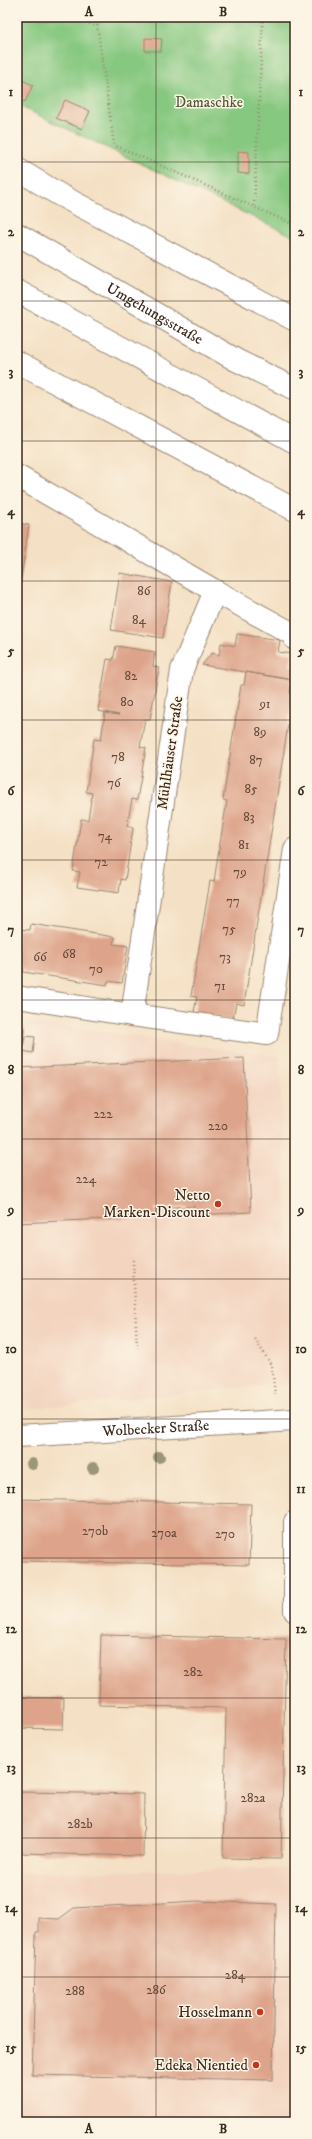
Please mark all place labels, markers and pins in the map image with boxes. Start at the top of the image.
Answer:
place label: Netto Marken-Discount [103,1186,210,1222]
marker: Netto Marken-Discount [213,1199,223,1209]
place label: Hosselmann [178,2003,252,2022]
marker: Hosselmann [255,2007,265,2017]
place label: Edeka Nientied [155,2056,249,2075]
marker: Edeka Nientied [251,2060,261,2070]

